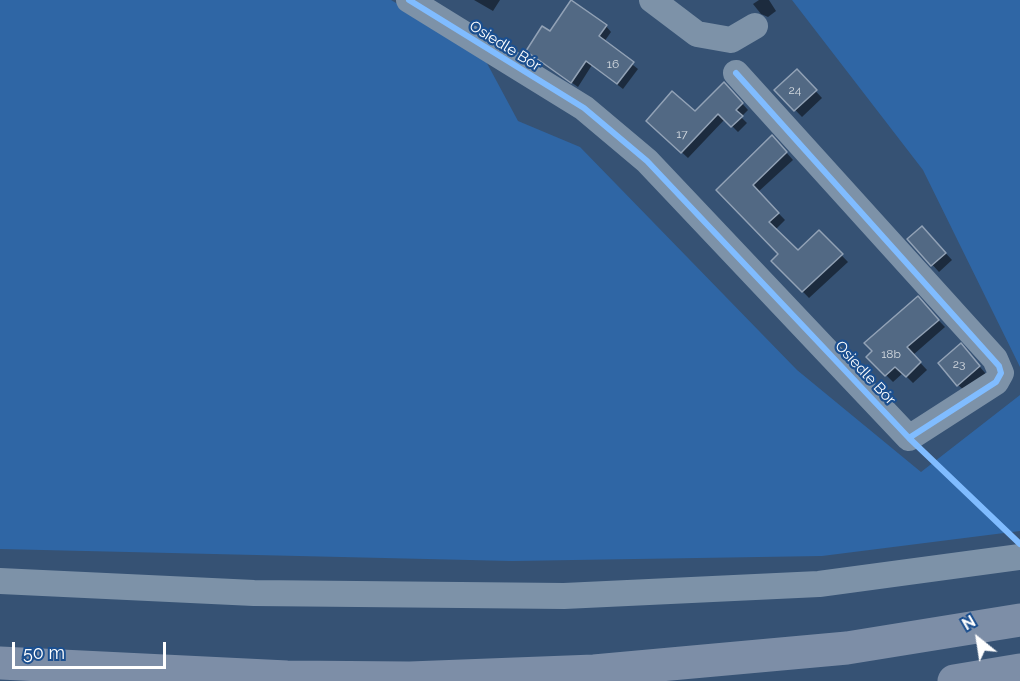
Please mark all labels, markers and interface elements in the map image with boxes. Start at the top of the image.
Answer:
street label: Osiedle Bór [466,17,544,75]
house number: 16 [607,57,619,71]
house number: 24 [789,83,801,97]
house number: 17 [676,127,688,141]
street label: Osiedle Bór [831,337,899,409]
house number: 18b [881,347,901,361]
house number: 23 [953,357,965,371]
north arrow [948,609,1008,669]
text: N [959,612,979,634]
scale bar [15,630,170,668]
text: 50 m [23,642,65,663]

